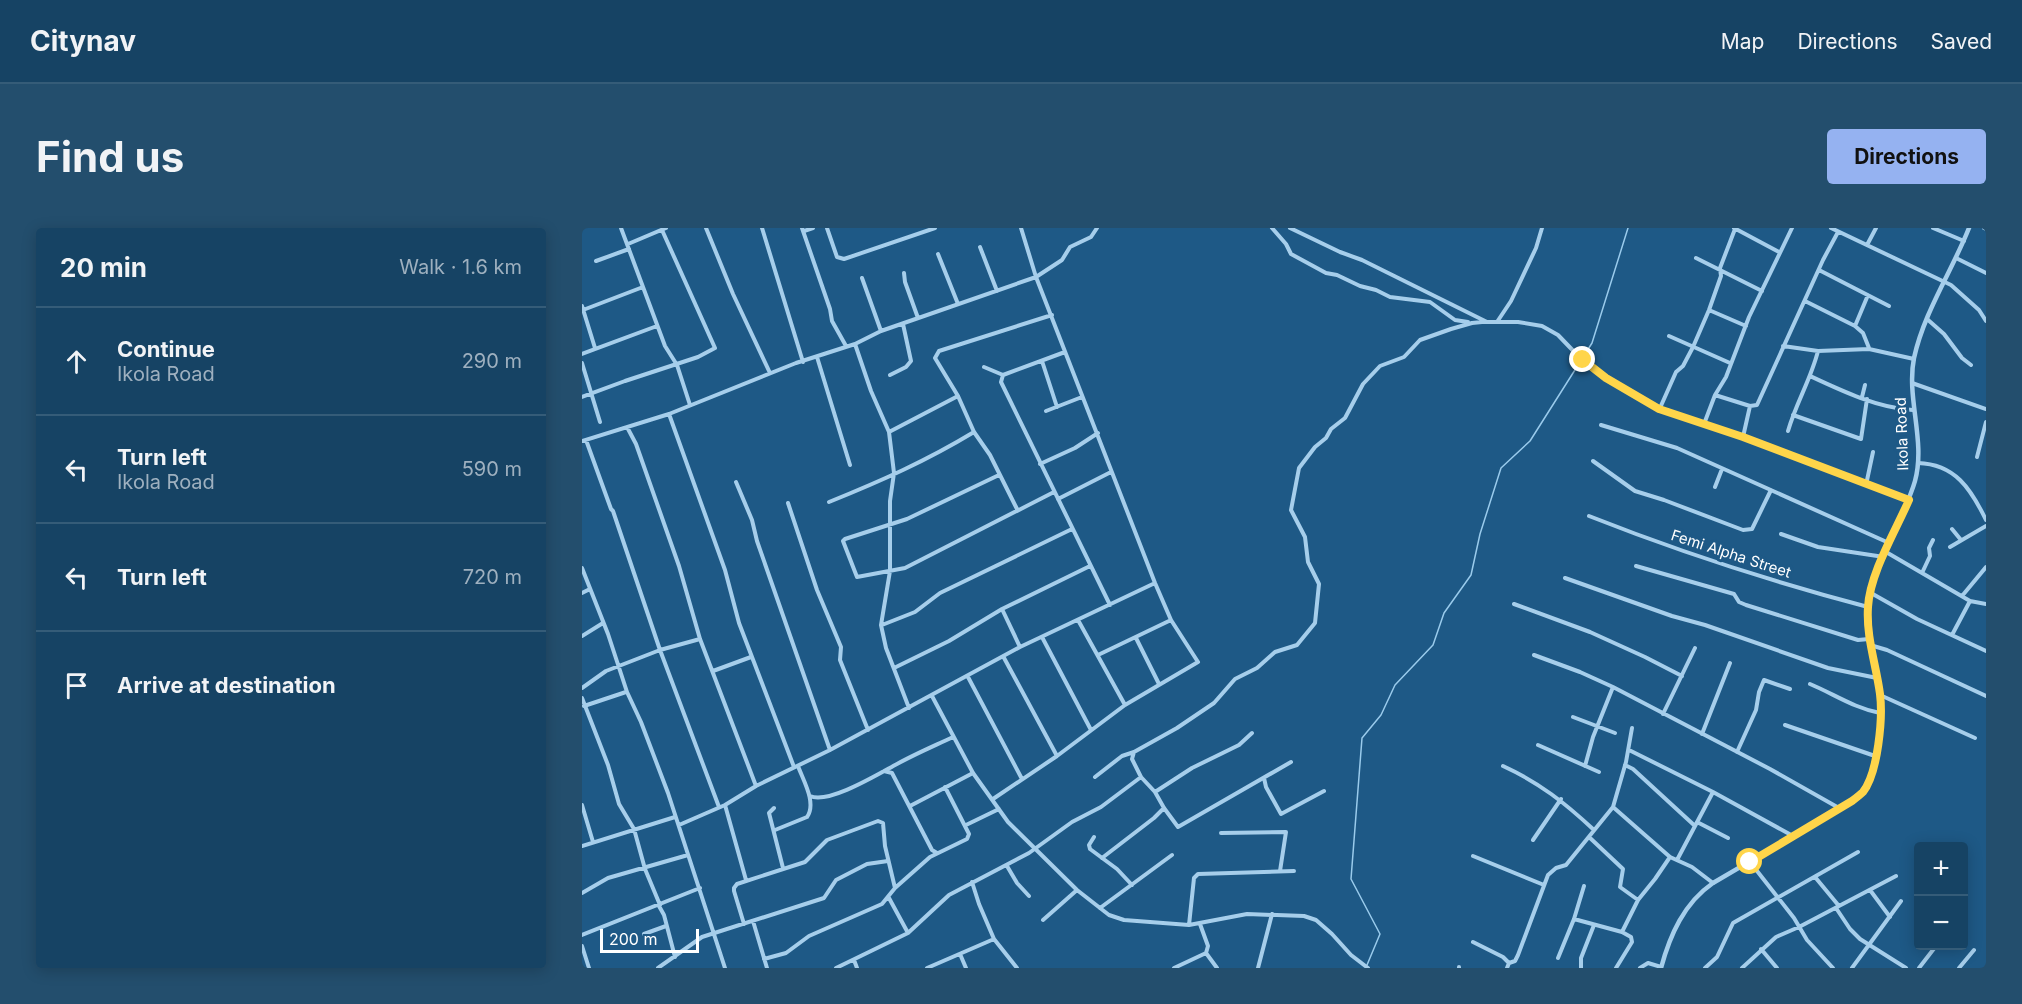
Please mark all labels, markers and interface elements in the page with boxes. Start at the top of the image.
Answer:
text: Citynav [30,24,136,58]
text: Map [1721,29,1764,54]
text: Directions [1797,29,1898,54]
text: Saved [1931,29,1992,54]
button: Directions [1827,129,1986,184]
text: Find us [36,131,184,182]
text: 20 min [60,252,147,283]
text: Walk · 1.6 km [399,255,522,279]
text: Continue [117,336,215,362]
icon: ahead [60,345,93,378]
route end [1569,346,1595,372]
text: 290 m [462,349,522,373]
text: Ikola Road [117,362,215,386]
street label: Ikola Road [1891,397,1912,471]
text: Turn left [117,444,207,470]
icon: left [60,453,93,486]
text: 590 m [462,457,522,481]
text: Ikola Road [117,470,215,494]
street label: Femi Alpha Street [1669,525,1794,582]
icon: left [60,561,93,594]
text: Turn left [117,564,207,590]
text: 720 m [463,565,522,589]
icon: arrive [60,669,93,702]
text: Arrive at destination [117,672,336,698]
map controls [1914,842,1968,950]
button: + [1914,842,1968,896]
route start [1736,848,1762,874]
button: − [1914,896,1968,950]
scale bar [600,926,699,954]
text: 200 m [609,929,657,949]

